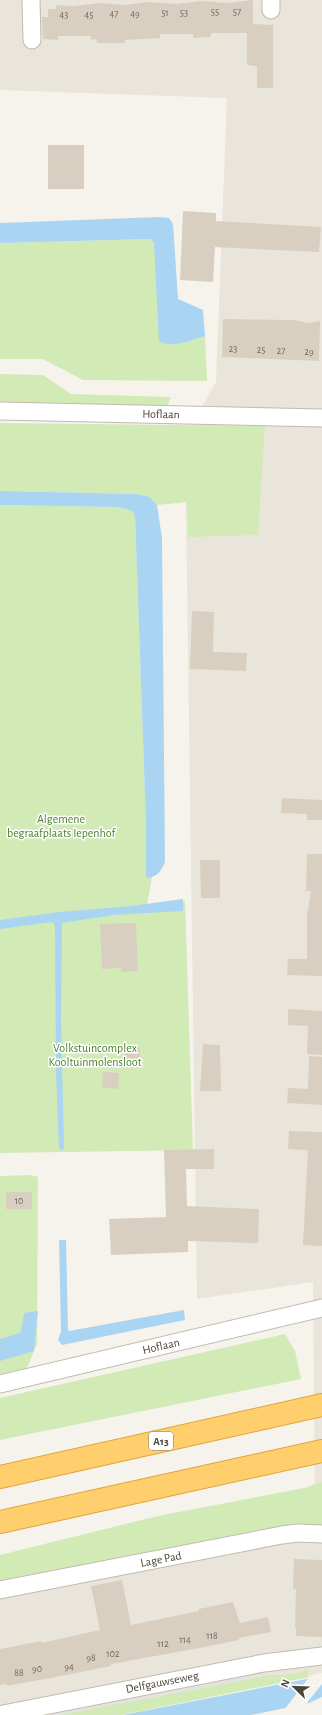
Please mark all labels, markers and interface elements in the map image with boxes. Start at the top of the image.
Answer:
house number: 55 [211,7,219,17]
house number: 57 [233,7,241,17]
house number: 51 [161,8,169,18]
house number: 53 [180,8,188,18]
house number: 47 [110,9,118,19]
house number: 49 [130,9,140,19]
house number: 43 [60,10,68,20]
house number: 45 [85,10,94,20]
house number: 23 [229,344,237,354]
house number: 25 [257,345,265,355]
house number: 27 [277,346,285,356]
house number: 29 [304,347,314,357]
street label: Hoflaan [142,408,180,420]
park label: Algemene begraafplaats Iepenhof [7,813,116,839]
park label: Volkstuincomplex Kooltuinmolensloot [48,1042,142,1068]
house number: 10 [15,1196,23,1206]
street label: Hoflaan [141,1336,181,1356]
road number: A13 [149,1432,173,1450]
street label: Lage Pad [139,1549,183,1569]
house number: 118 [206,1631,218,1641]
house number: 114 [179,1635,191,1645]
house number: 112 [157,1639,169,1649]
house number: 102 [106,1649,120,1659]
house number: 98 [86,1653,96,1663]
house number: 94 [64,1662,74,1672]
house number: 90 [32,1664,42,1674]
north arrow [274,1667,314,1707]
house number: 88 [14,1668,24,1678]
street label: Delfgauwseweg [124,1669,200,1695]
text: N [279,1678,292,1689]

